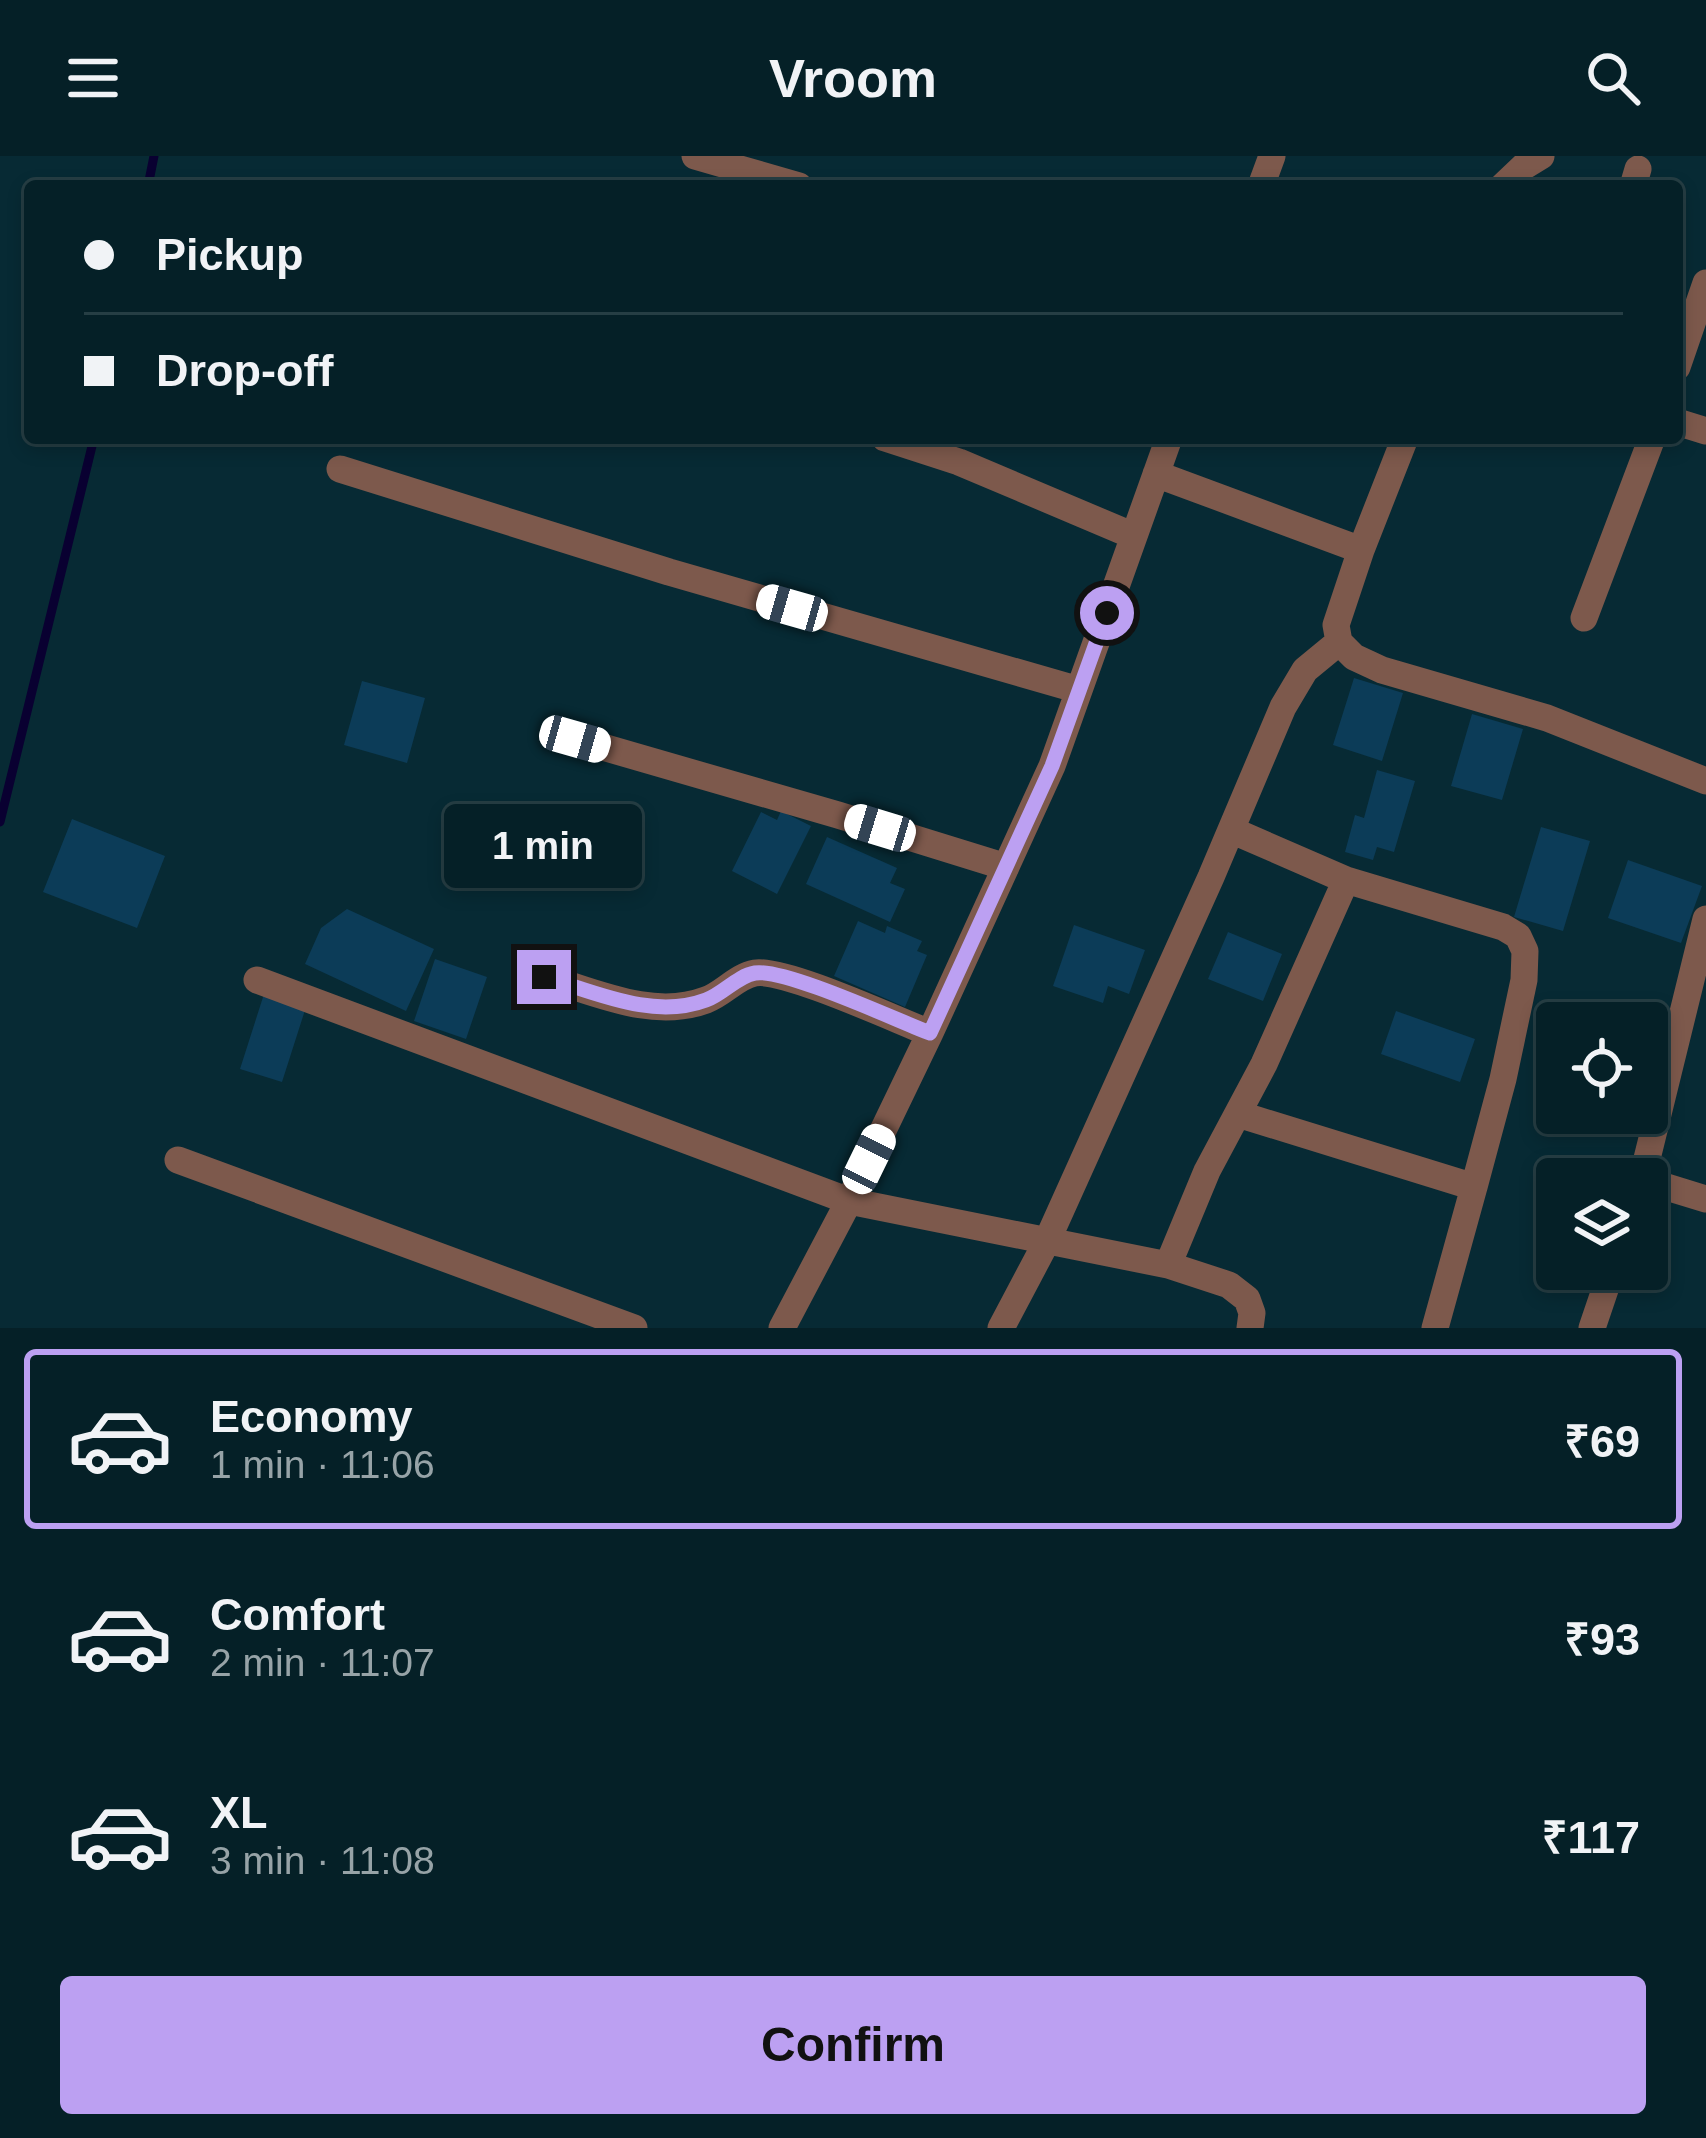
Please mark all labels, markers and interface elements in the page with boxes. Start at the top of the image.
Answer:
icon: menu [60,45,126,111]
icon: search [1580,45,1646,111]
text: Vroom [769,48,937,108]
text: Pickup [156,229,304,280]
text: Drop-off [156,345,333,396]
car [752,581,832,635]
route start [1080,586,1134,640]
car [535,712,615,766]
car [840,800,920,856]
callout: 1 min [445,803,643,887]
text: 1 min [492,824,594,867]
route end [517,950,571,1004]
map controls [1536,1002,1668,1290]
button: locate [1536,1002,1668,1134]
car [837,1119,901,1199]
button: layers [1536,1158,1668,1290]
icon: car [66,1385,174,1493]
text: Economy [210,1391,413,1442]
text: ₹69 [1564,1416,1640,1467]
text: 1 min · 11:06 [210,1443,435,1486]
icon: car [66,1583,174,1691]
text: Comfort [210,1589,385,1640]
text: ₹93 [1564,1614,1640,1665]
text: 2 min · 11:07 [210,1641,435,1684]
icon: car [66,1781,174,1889]
text: XL [210,1787,268,1838]
text: ₹117 [1542,1812,1640,1863]
text: 3 min · 11:08 [210,1839,435,1882]
button: Confirm [60,1976,1646,2114]

